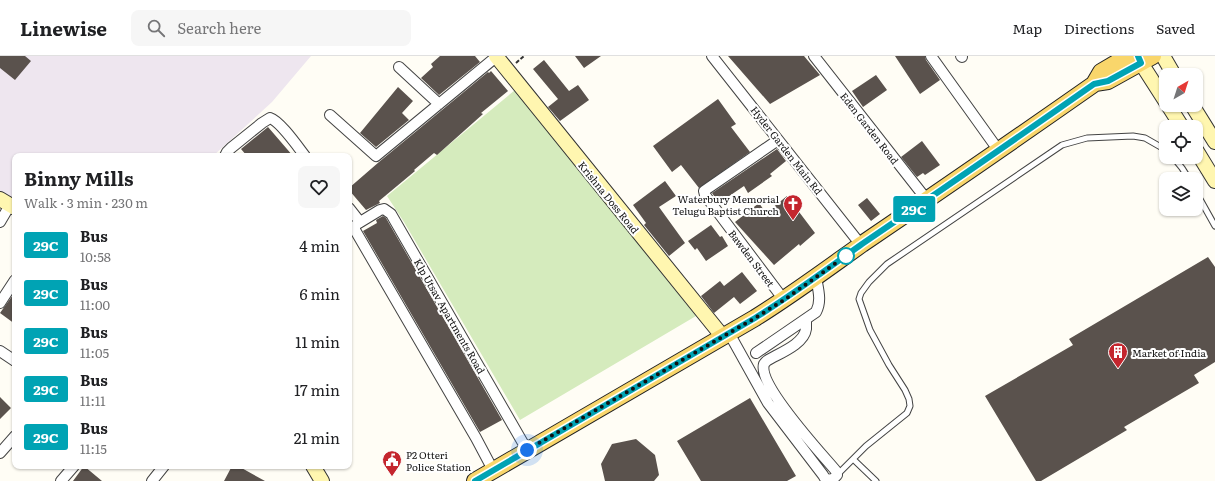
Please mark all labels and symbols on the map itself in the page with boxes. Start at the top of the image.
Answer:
north arrow [1159,68,1203,112]
street label: Eden Garden Road [837,89,903,167]
street label: Hyder Garden Main Rd [748,103,826,197]
street label: Krishna Doss Road [575,158,643,236]
place label: Waterbury Memorial Telugu Baptist Church [672,191,780,218]
church icon: Waterbury Memorial Telugu Baptist Church [782,193,804,221]
line badge: 29C [891,196,937,222]
street label: Bawden Street [725,226,779,290]
unlabelled marker [837,247,855,265]
street label: Klp Utsav Apartments Road [411,256,489,376]
building icon: Market of India [1107,341,1129,369]
place label: Market of India [1132,345,1207,360]
your location [517,440,537,460]
place label: P2 Otteri Police Station [406,447,472,474]
public building icon: P2 Otteri Police Station [381,449,403,477]

